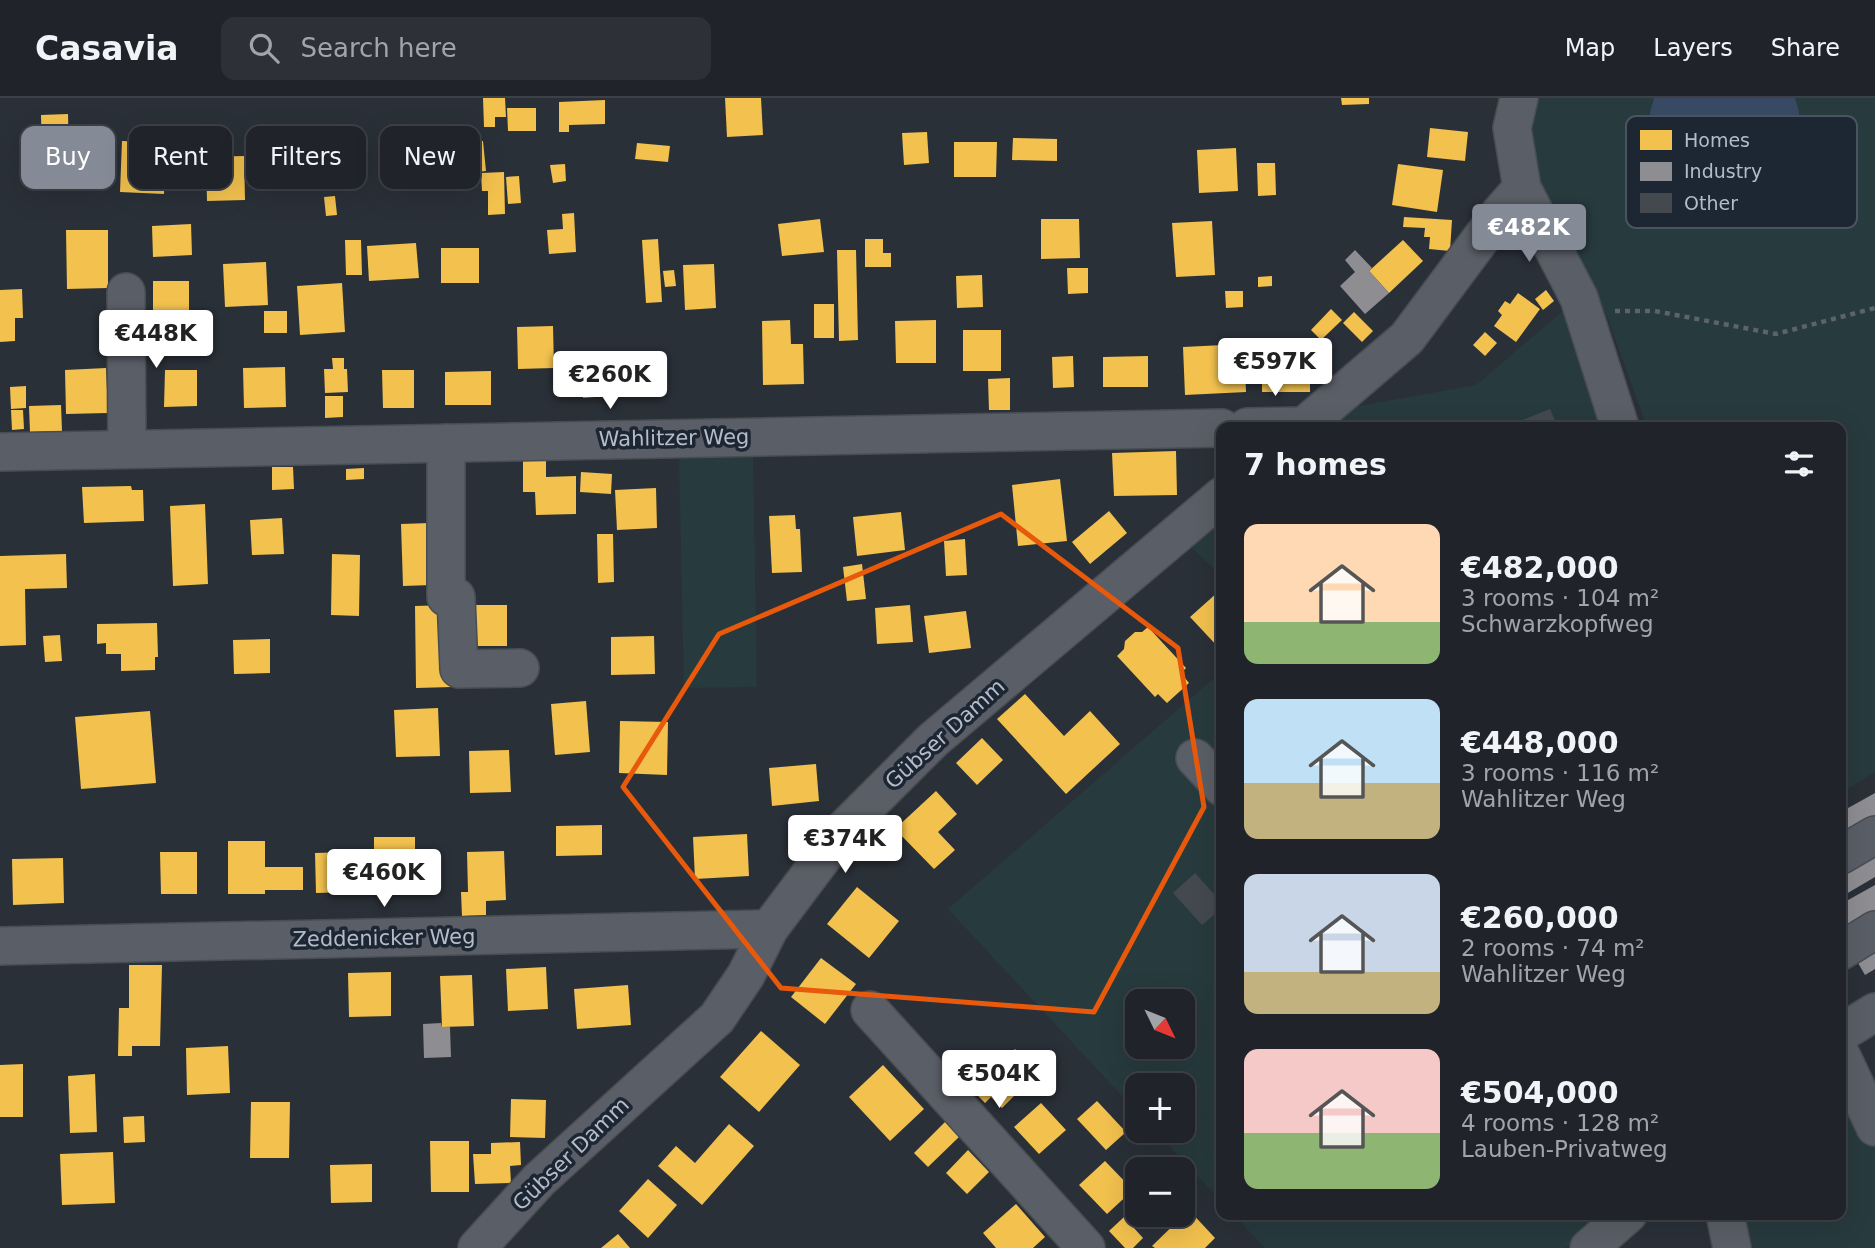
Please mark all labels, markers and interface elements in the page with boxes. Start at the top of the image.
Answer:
search box [221,17,711,80]
text: Casavia [35,29,179,68]
icon: search [245,29,283,67]
text: Search here [301,33,457,63]
text: Map [1565,34,1615,62]
text: Layers [1653,34,1733,62]
text: Share [1771,34,1840,62]
legend [1626,116,1857,228]
chip: Buy [21,126,115,189]
chip: Rent [129,126,232,189]
chip: Filters [246,126,366,189]
chip: New [380,126,480,189]
text: Homes [1684,129,1750,151]
text: Industry [1684,160,1762,182]
text: Other [1684,192,1738,214]
pin: €482K [1480,204,1578,264]
text: €482K [1488,214,1570,240]
pin: €448K [107,310,205,370]
text: €448K [115,320,197,346]
pin: €597K [1226,338,1324,398]
text: €597K [1234,348,1316,374]
pin: €260K [561,352,659,411]
text: €260K [569,361,651,387]
street label: Wahlitzer Weg [599,425,749,451]
icon: filters [1780,445,1818,483]
text: 7 homes [1244,447,1387,482]
text: €482,000 [1461,550,1619,585]
icon: home [1300,552,1384,636]
text: 3 rooms · 104 m² [1461,585,1659,611]
text: Schwarzkopfweg [1461,611,1654,637]
street label: Gübser Damm [880,674,1010,794]
text: €448,000 [1461,725,1619,760]
icon: home [1300,727,1384,811]
text: 3 rooms · 116 m² [1461,760,1659,786]
text: Wahlitzer Weg [1461,786,1626,812]
pin: €374K [796,816,894,875]
text: €374K [804,825,886,851]
pin: €460K [335,850,433,909]
text: €460K [343,859,425,885]
text: €260,000 [1461,900,1619,935]
icon: home [1300,902,1384,986]
street label: Zeddenicker Weg [292,924,476,952]
text: 2 rooms · 74 m² [1461,935,1645,961]
text: Wahlitzer Weg [1461,961,1626,987]
north arrow [1125,989,1195,1059]
map controls [1125,989,1195,1227]
pin: €504K [950,1051,1048,1110]
text: €504K [958,1060,1040,1086]
button: + [1125,1073,1195,1143]
text: €504,000 [1461,1075,1619,1110]
icon: home [1300,1077,1384,1161]
street label: Gübser Damm [508,1093,634,1215]
text: 4 rooms · 128 m² [1461,1110,1659,1136]
text: Lauben-Privatweg [1461,1136,1668,1162]
button: − [1125,1157,1195,1227]

